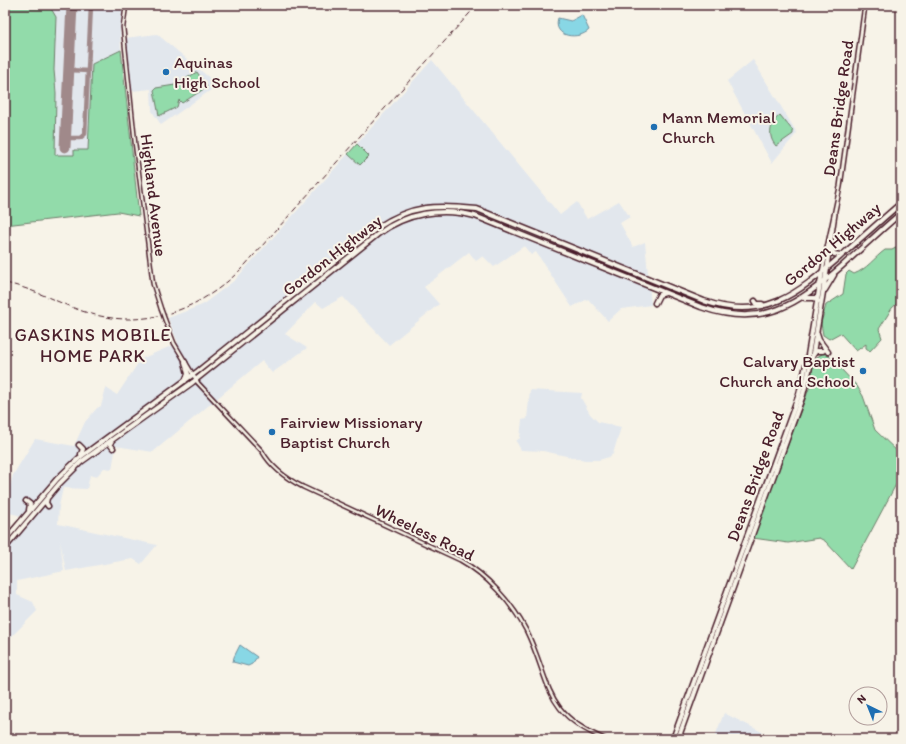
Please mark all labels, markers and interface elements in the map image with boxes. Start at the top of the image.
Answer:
street label: Deans Bridge Road [819,38,858,177]
place label: Aquinas High School [174,52,260,92]
marker: Aquinas High School [161,67,171,77]
place label: Mann Memorial Church [662,107,776,147]
marker: Mann Memorial Church [649,122,659,132]
street label: Highland Avenue [137,133,171,257]
street label: Gordon Highway [780,198,884,290]
street label: Gordon Highway [279,210,386,300]
district label: GASKINS MOBILE HOME PARK [14,324,172,367]
place label: Calvary Baptist Church and School [719,351,856,391]
marker: Calvary Baptist Church and School [858,366,868,376]
street label: Deans Bridge Road [722,407,788,544]
place label: Fairview Missionary Baptist Church [280,412,422,452]
marker: Fairview Missionary Baptist Church [267,427,277,437]
street label: Wheeless Road [372,499,478,565]
north arrow [848,686,888,726]
text: N [854,692,869,706]

